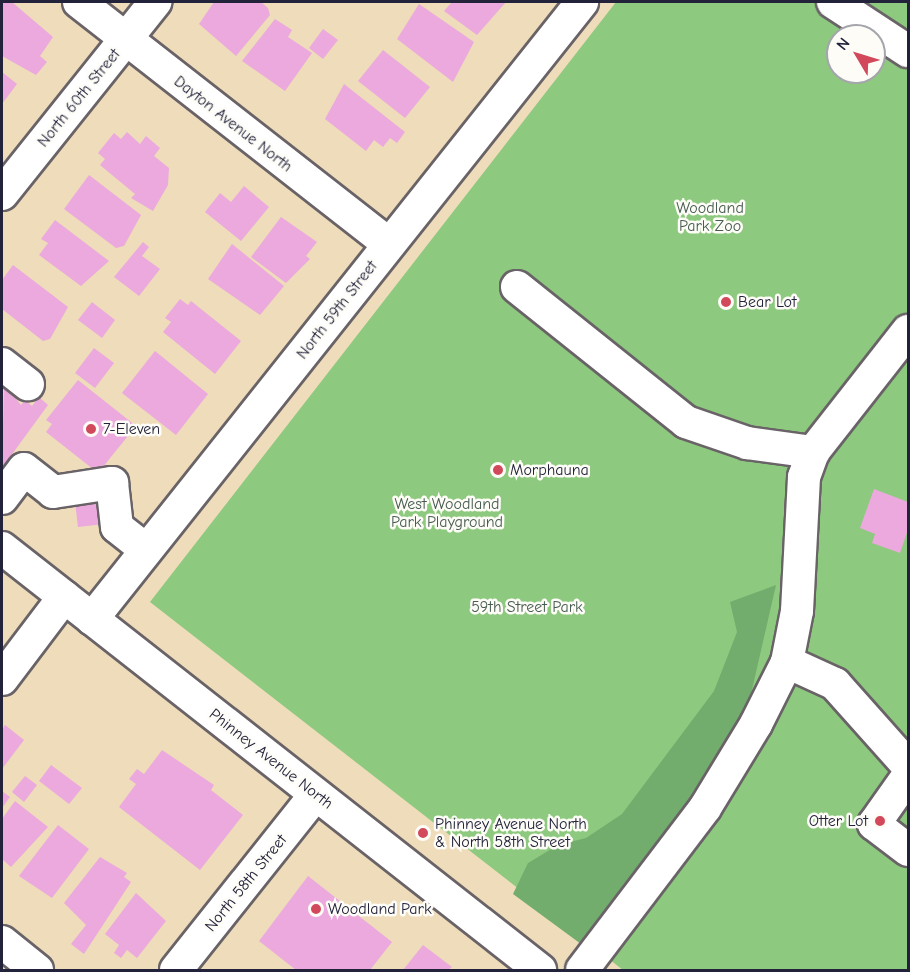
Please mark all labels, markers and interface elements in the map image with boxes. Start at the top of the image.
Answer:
north arrow [826,24,886,84]
text: N [833,34,854,54]
street label: North 60th Street [34,45,124,151]
street label: Dayton Avenue North [170,72,296,176]
park label: Woodland Park Zoo [676,198,744,236]
street label: North 59th Street [293,257,381,363]
place label: Bear Lot [738,292,797,312]
marker: Bear Lot [719,295,733,309]
place label: 7-Eleven [103,419,160,439]
marker: 7-Eleven [84,422,98,436]
place label: Morphauna [510,460,589,480]
marker: Morphauna [491,463,505,477]
park label: West Woodland Park Playground [391,494,503,532]
park label: 59th Street Park [471,597,583,617]
street label: Phinney Avenue North [205,705,337,813]
place label: Otter Lot [809,811,868,831]
place label: Phinney Avenue North & North 58th Street [435,814,587,852]
marker: Otter Lot [873,814,887,828]
marker: Phinney Avenue North & North 58th Street [416,826,430,840]
street label: North 58th Street [201,831,291,935]
place label: Woodland Park [328,899,432,919]
marker: Woodland Park [309,902,323,916]

